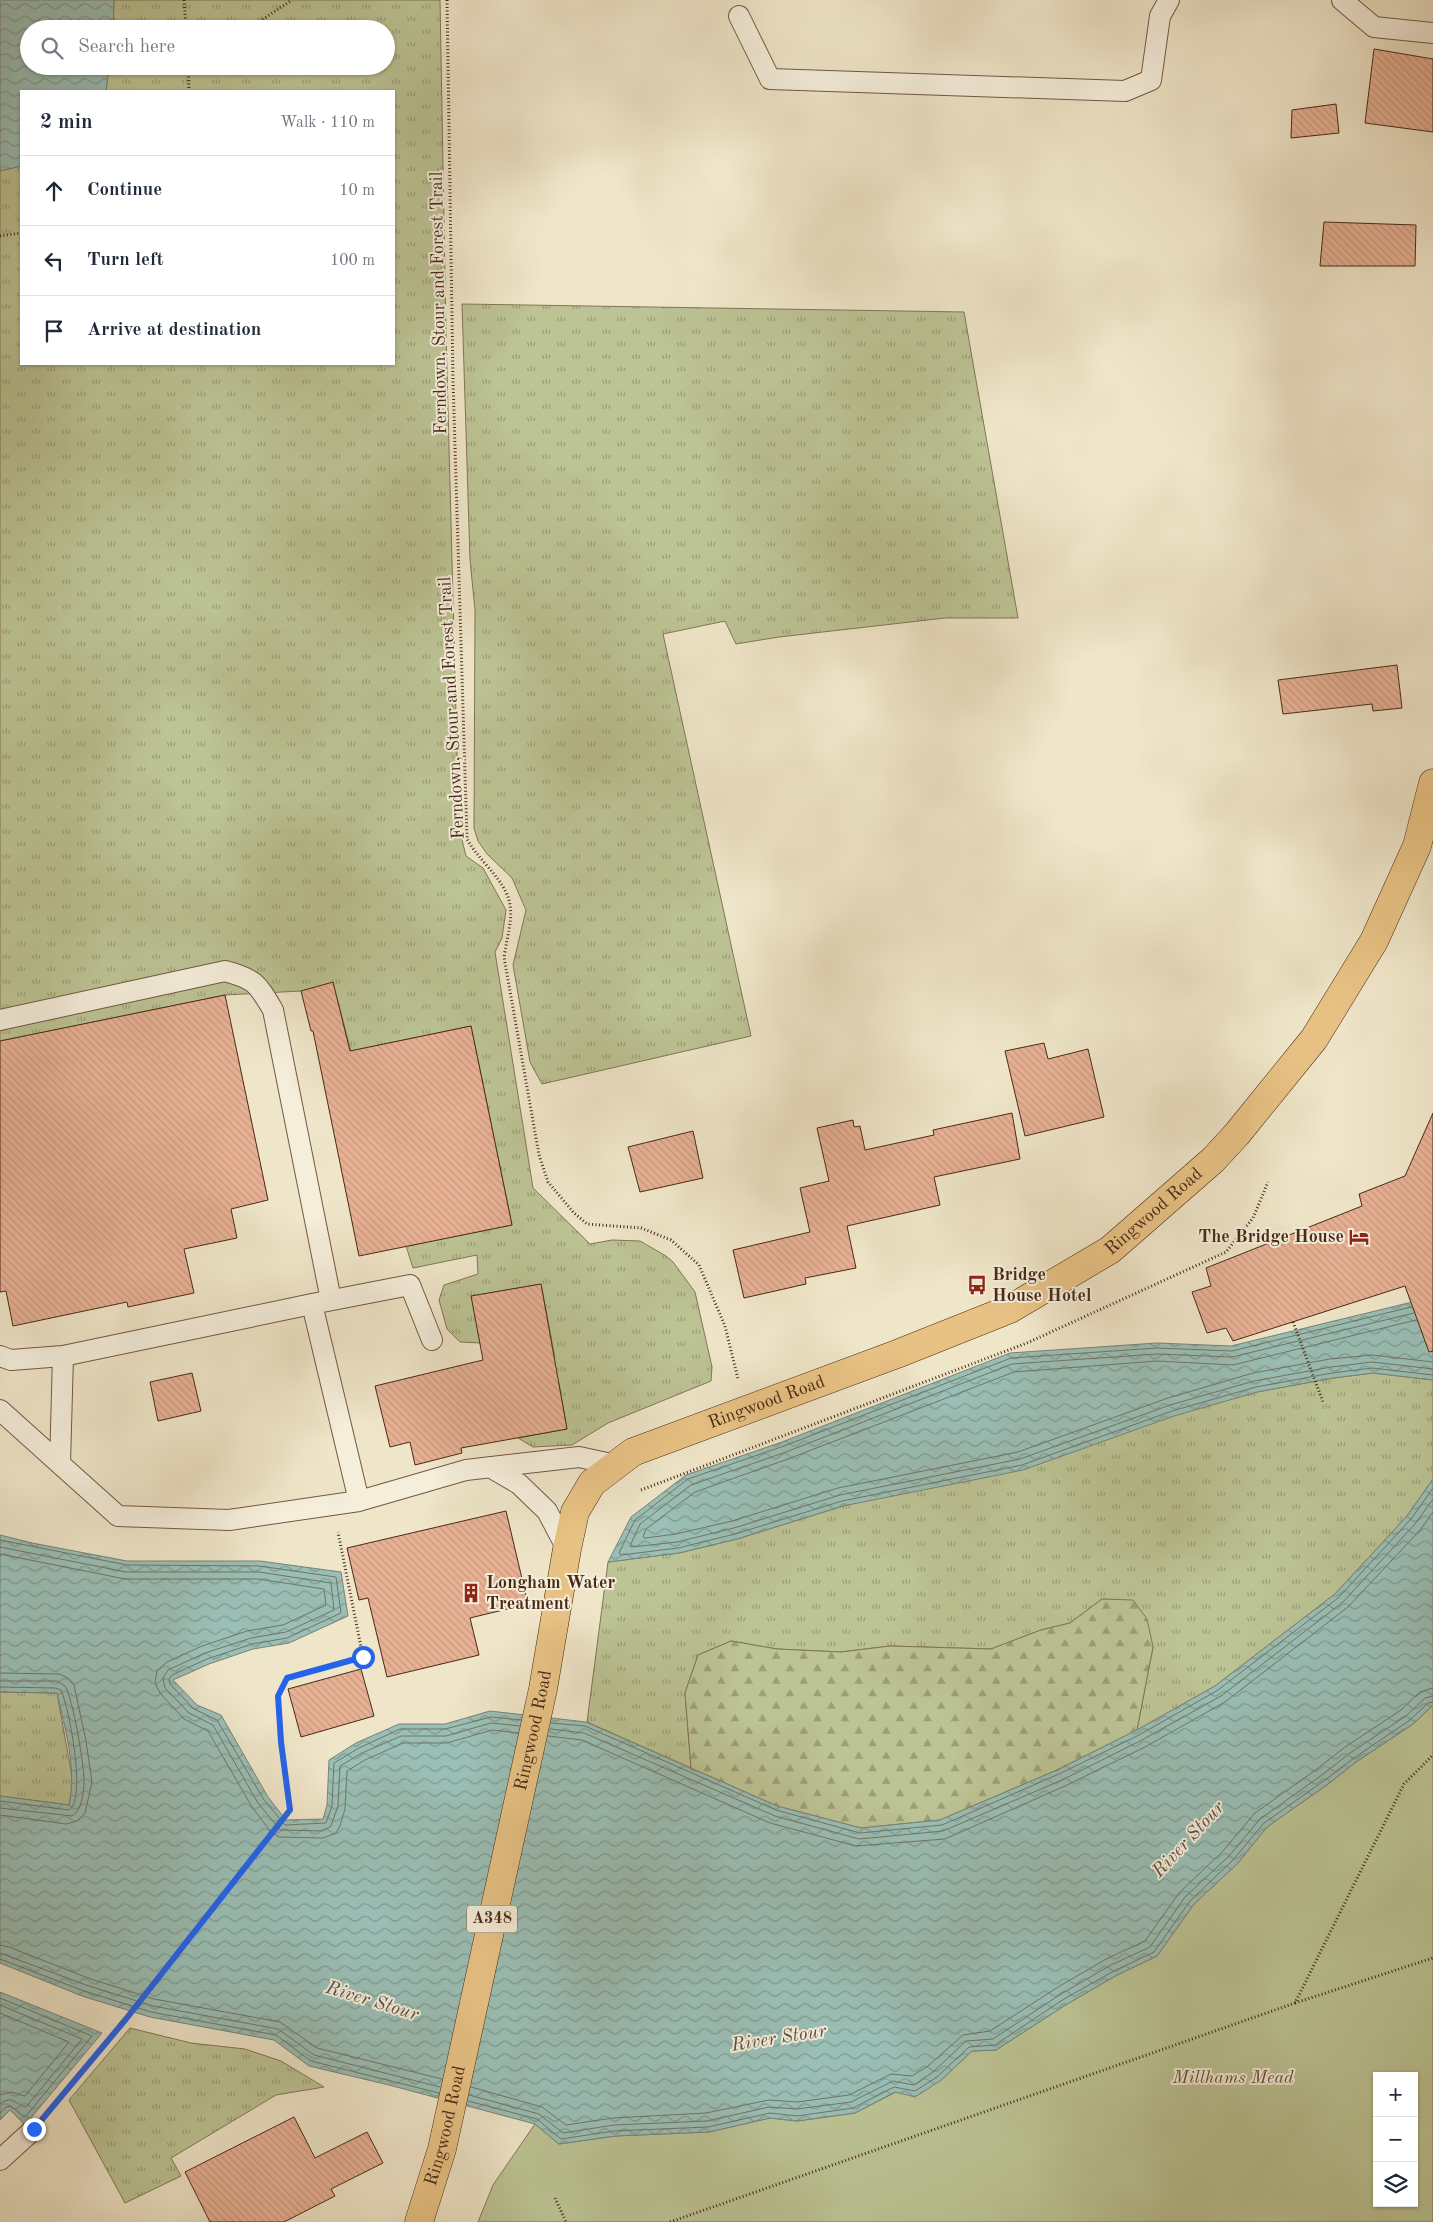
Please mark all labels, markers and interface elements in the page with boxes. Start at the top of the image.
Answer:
search box [20,20,395,75]
icon: search [38,34,66,62]
text: Search here [78,38,175,57]
text: 2 min [40,112,93,133]
text: Walk · 110 m [280,115,375,131]
street label: Ferndown, Stour and Forest Trail [428,171,450,435]
icon: ahead [40,177,68,205]
text: Continue [87,181,162,200]
text: 10 m [339,183,375,199]
icon: left [40,247,68,275]
text: Turn left [87,251,164,270]
text: 100 m [330,253,375,269]
icon: arrive [40,317,68,345]
text: Arrive at destination [87,321,261,340]
street label: Ferndown, Stour and Forest Trail [436,576,468,840]
street label: Ringwood Road [1102,1164,1206,1259]
hotel icon: The Bridge House [1348,1226,1370,1248]
place label: The Bridge House [1198,1228,1344,1246]
place label: Bridge House Hotel [992,1266,1092,1305]
bus stop icon: Bridge House Hotel [966,1274,988,1296]
street label: Ringwood Road [706,1373,827,1432]
place label: Longham Water Treatment [486,1574,616,1613]
building icon: Longham Water Treatment [460,1582,482,1604]
route start [352,1646,375,1669]
street label: Ringwood Road [512,1669,555,1792]
water label: River Stour [1149,1798,1229,1882]
road number: A348 [467,1906,517,1932]
water label: River Stour [322,1979,421,2025]
water label: River Stour [729,2022,829,2056]
street label: Ringwood Road [422,2064,469,2188]
park label: Millhams Mead [1171,2069,1294,2087]
map controls [1373,2072,1418,2207]
button: + [1373,2072,1418,2117]
button: − [1373,2117,1418,2162]
route end [23,2118,46,2141]
button: layers [1373,2162,1418,2207]

